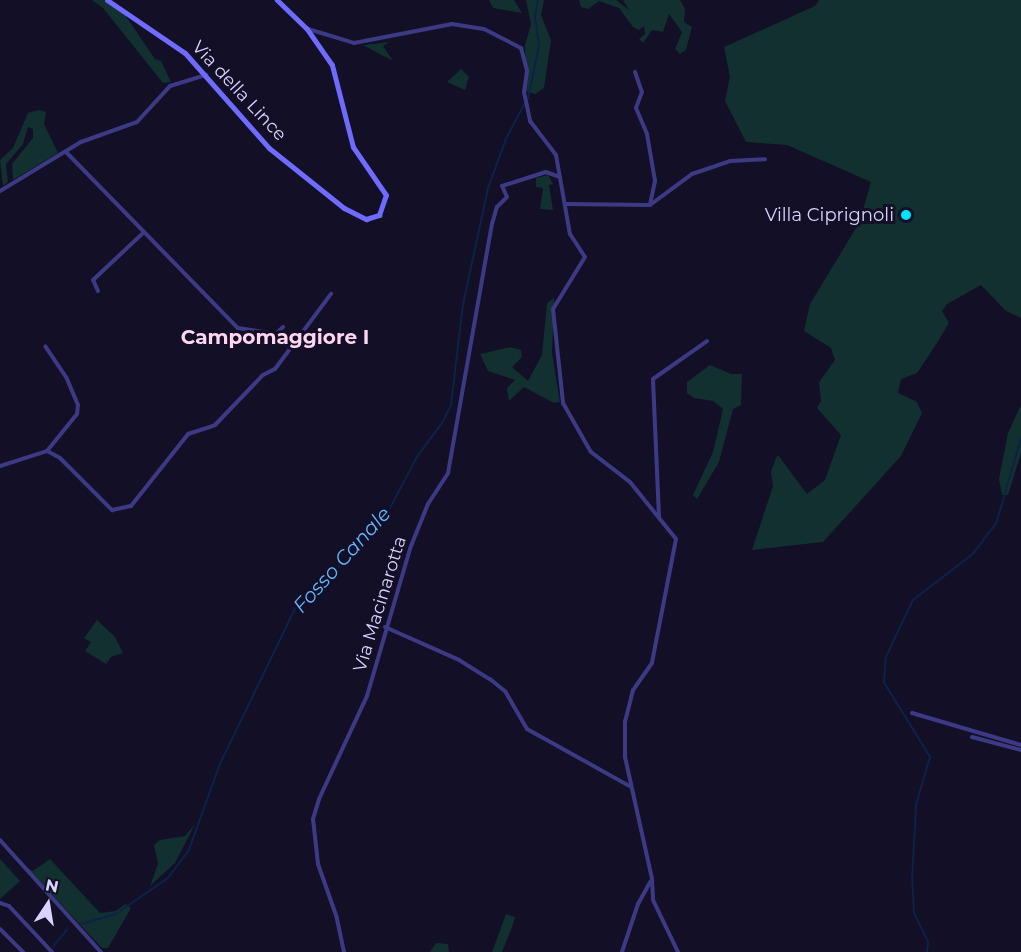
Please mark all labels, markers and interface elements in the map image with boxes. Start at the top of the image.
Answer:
street label: Via della Lince [187,36,291,146]
place label: Villa Ciprignoli [765,204,894,226]
marker: Villa Ciprignoli [899,208,913,222]
district label: Campomaggiore I [181,325,369,349]
water label: Fosso Canale [288,502,396,618]
street label: Via Macinarotta [349,534,411,674]
north arrow [18,874,78,934]
text: N [44,875,60,897]

